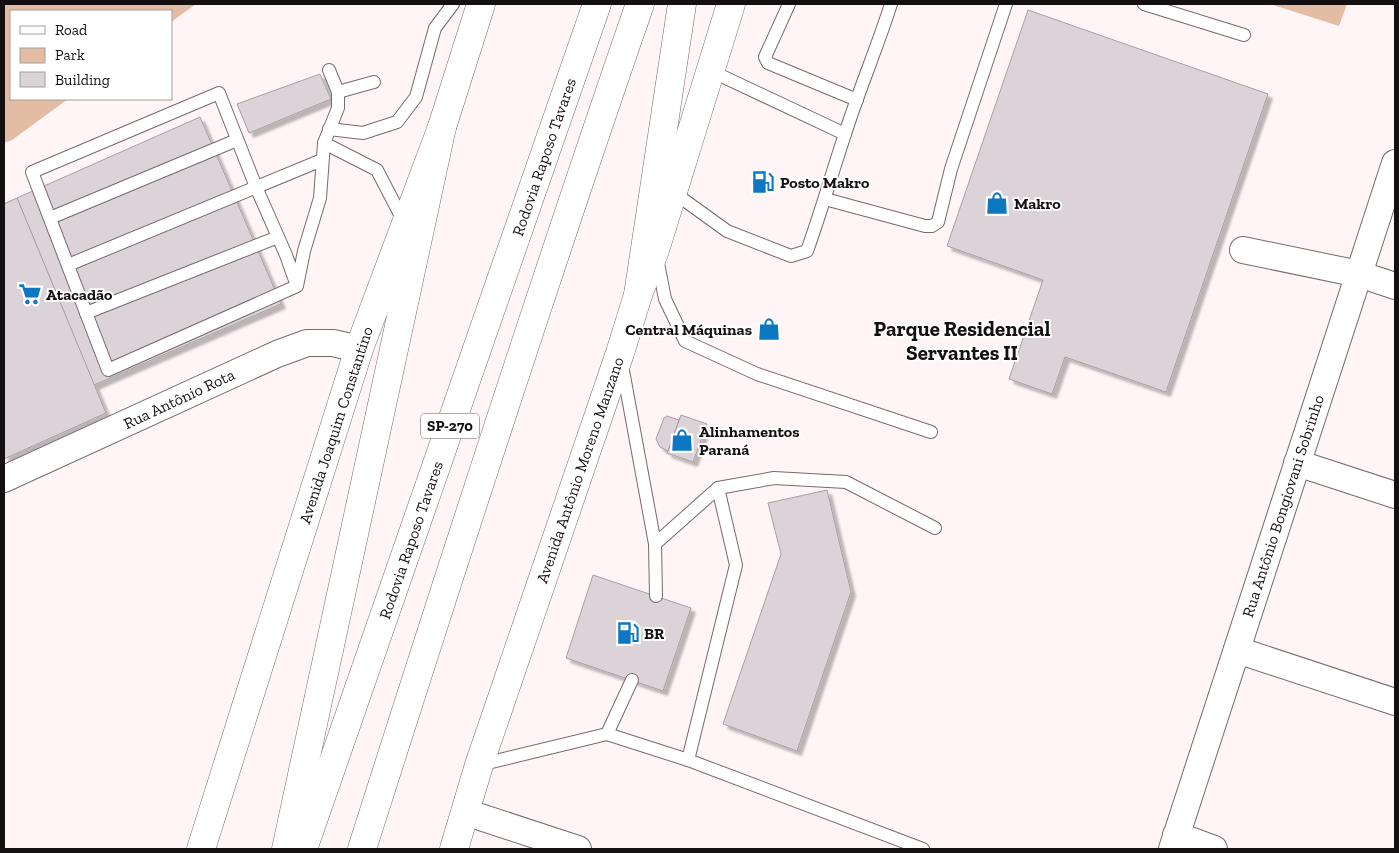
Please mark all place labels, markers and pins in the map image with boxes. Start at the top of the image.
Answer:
fuel station icon: Posto Makro [750,169,776,195]
place label: Posto Makro [780,173,870,192]
shop icon: Makro [984,190,1010,216]
place label: Makro [1014,194,1061,213]
supermarket icon: Atacadão [17,281,43,307]
place label: Atacadão [46,285,113,304]
shop icon: Central Máquinas [756,316,782,342]
place label: Central Máquinas [625,320,752,339]
place label: Alinhamentos Paraná [699,422,800,459]
shop icon: Alinhamentos Paraná [669,427,695,453]
fuel station icon: BR [615,620,641,646]
place label: BR [644,624,665,643]

